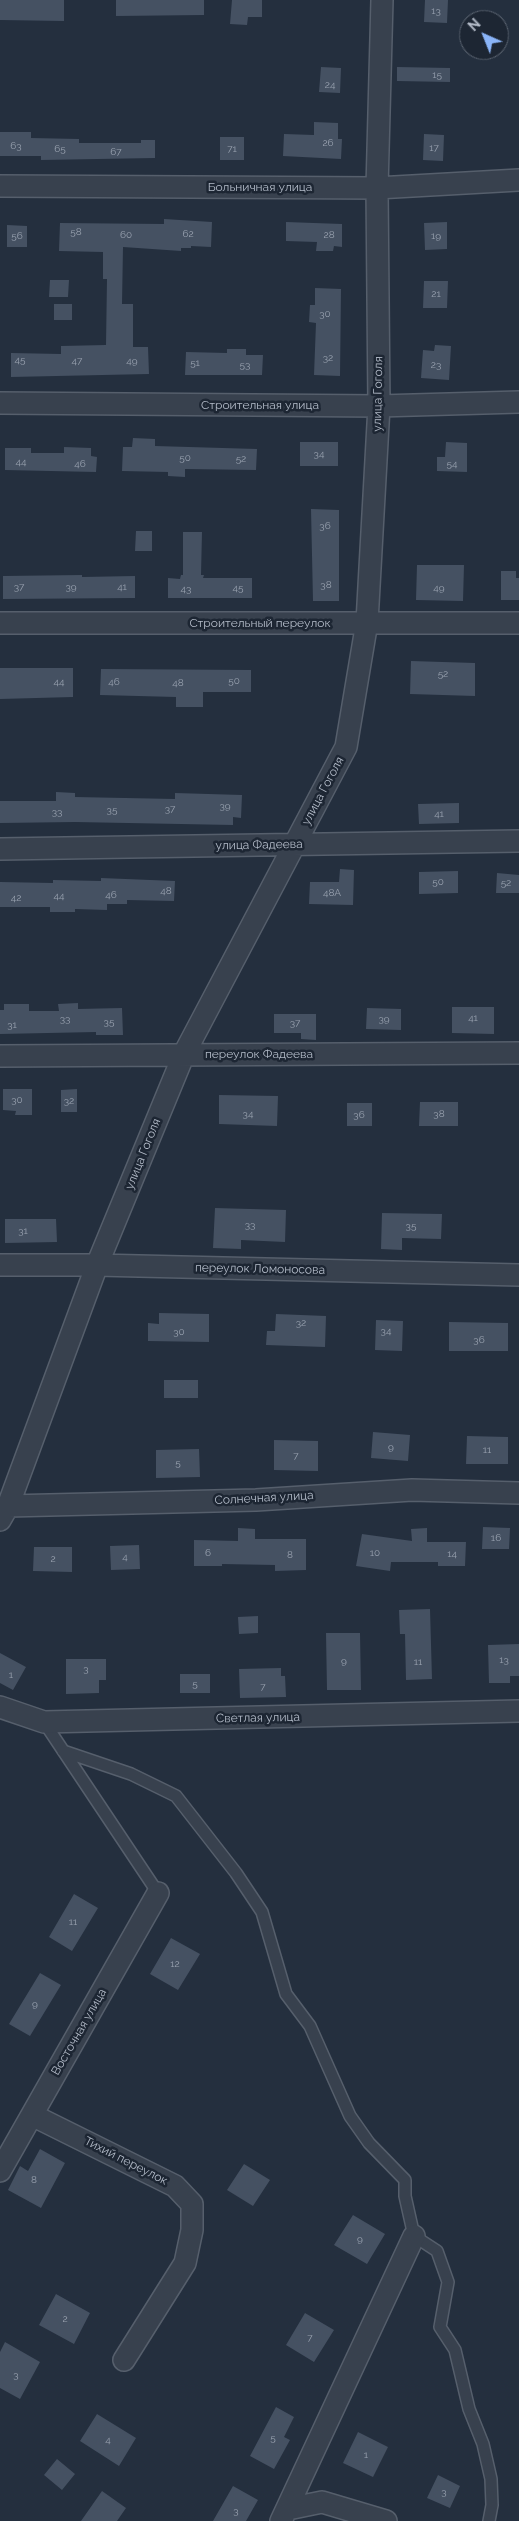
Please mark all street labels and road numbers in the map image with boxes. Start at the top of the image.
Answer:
street label: Больничная улица [208,180,312,194]
street label: улица Гоголя [370,356,386,432]
street label: Строительная улица [201,398,319,412]
street label: Строительный переулок [189,616,331,630]
street label: улица Гоголя [299,754,347,828]
street label: улица Фадеева [215,837,303,853]
street label: переулок Фадеева [205,1047,313,1061]
street label: улица Гоголя [122,1116,164,1192]
street label: переулок Ломоносова [195,1261,325,1277]
street label: Солнечная улица [214,1488,314,1508]
street label: Светлая улица [216,1710,300,1726]
street label: Восточная улица [48,1986,110,2078]
street label: Тихий переулок [82,2134,170,2188]

